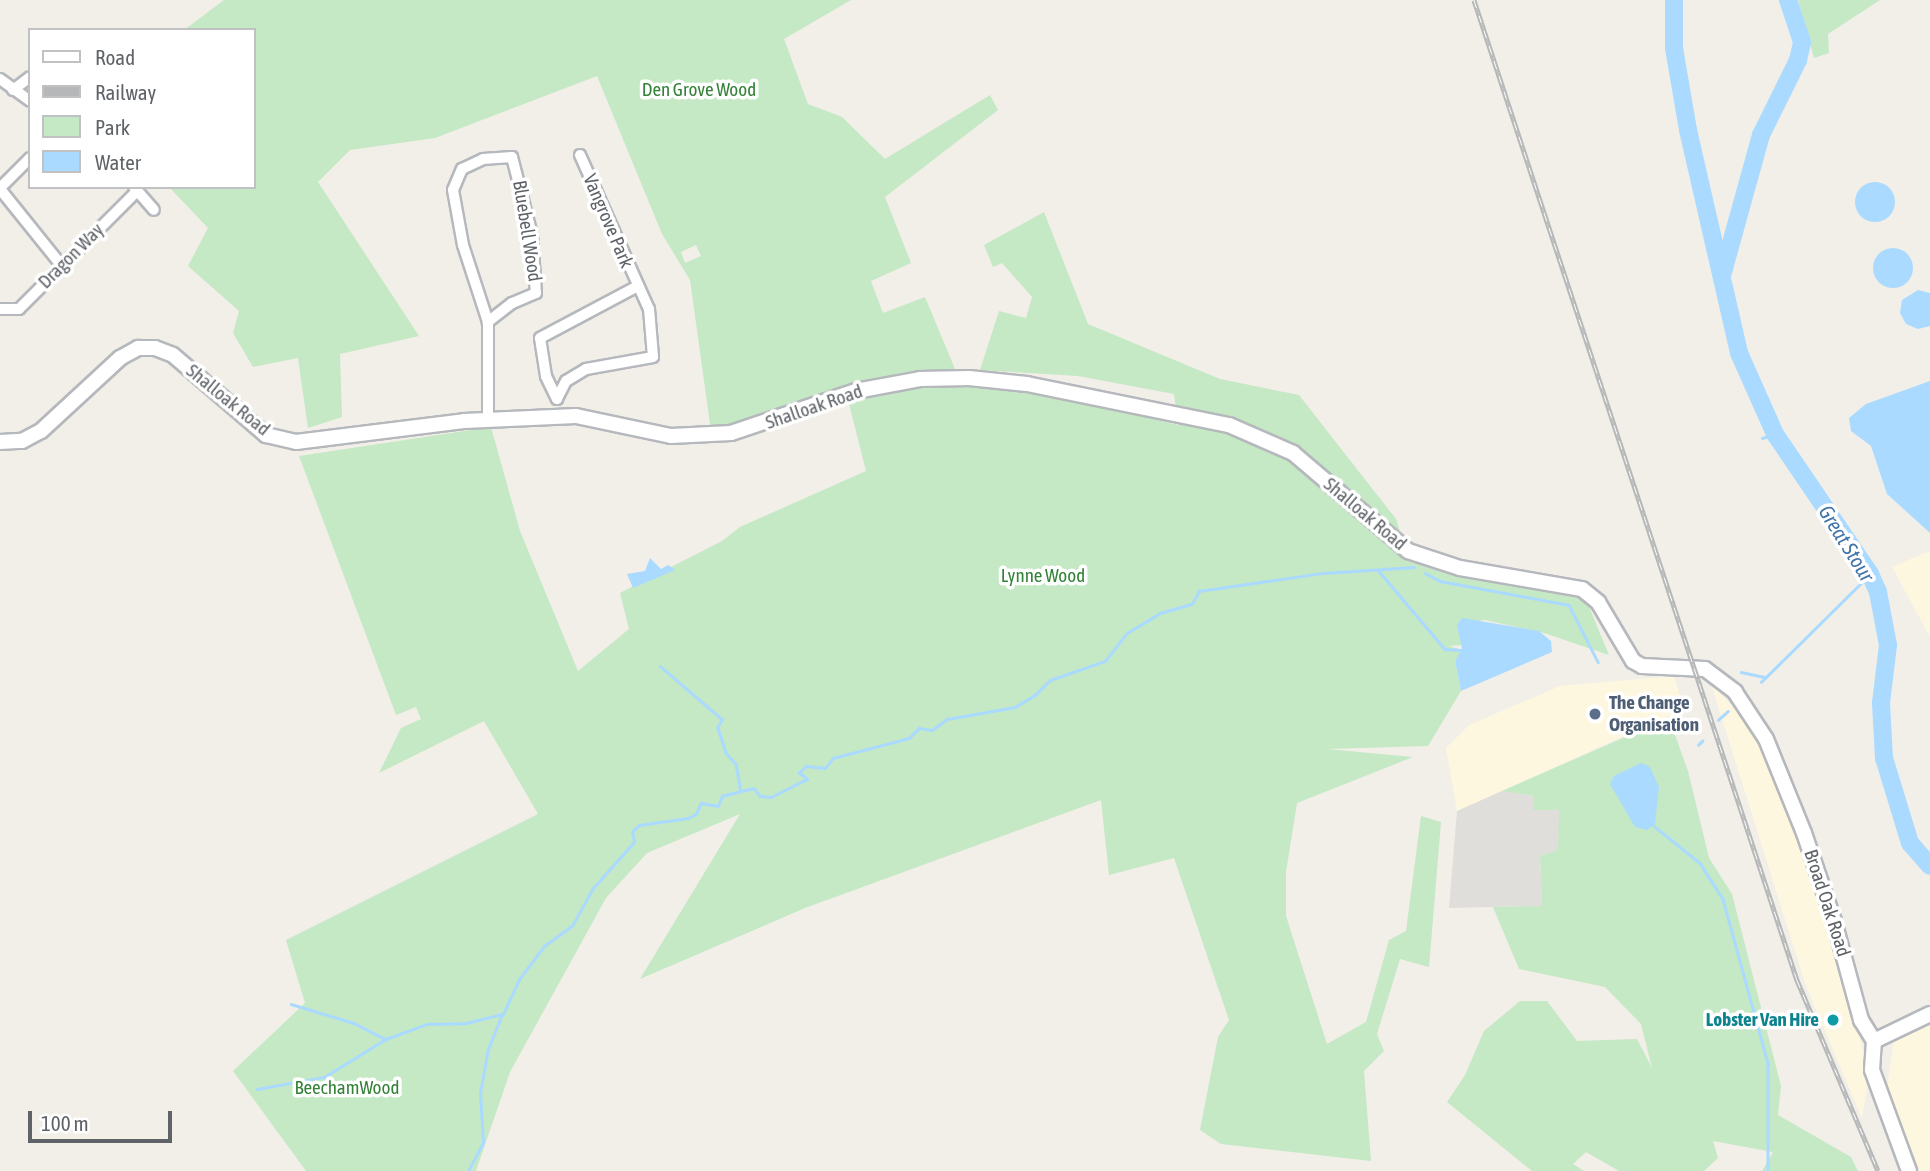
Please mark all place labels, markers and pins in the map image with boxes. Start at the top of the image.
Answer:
place label: The Change Organisation [1609,692,1699,736]
marker: The Change Organisation [1587,706,1603,722]
place label: Lobster Van Hire [1706,1009,1819,1031]
marker: Lobster Van Hire [1825,1012,1841,1028]

